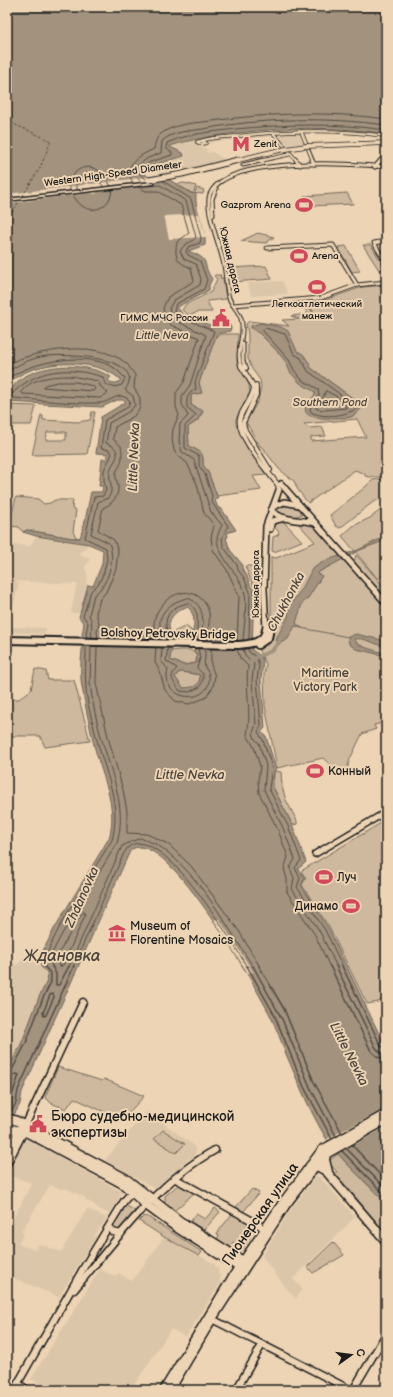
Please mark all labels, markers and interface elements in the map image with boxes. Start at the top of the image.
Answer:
metro station icon: Zenit [231,134,251,154]
place label: Zenit [253,138,277,150]
street label: Western High-Speed Diameter [44,158,183,190]
sports icon: Gazprom Arena [294,195,314,215]
place label: Gazprom Arena [220,199,291,211]
street label: Южная дорога [216,225,244,295]
sports icon: Arena [289,246,309,266]
place label: Arena [312,250,339,262]
sports icon: Легкоатлетический манеж [307,277,327,297]
place label: Легкоатлетический манеж [271,298,363,322]
public building icon: ГИМС МЧС России [211,308,231,328]
place label: ГИМС МЧС России [120,312,208,324]
water label: Little Neva [135,329,189,342]
water label: Southern Pond [293,396,368,409]
water label: Little Nevka [125,422,143,492]
street label: Южная дорога [250,550,262,618]
water label: Chukhonka [264,569,308,635]
street label: Bolshoy Petrovsky Bridge [100,625,236,643]
park label: Maritime Victory Park [293,666,357,695]
sports icon: Конный [305,761,325,781]
place label: Конный [328,764,371,779]
water label: Little Nevka [155,767,225,783]
water label: Zhdanovka [61,864,102,931]
sports icon: Луч [314,867,334,887]
place label: Луч [336,870,356,885]
sports icon: Динамо [341,896,361,916]
place label: Динамо [295,899,338,914]
place label: Museum of Florentine Mosaics [130,919,233,948]
museum icon: Museum of Florentine Mosaics [107,923,127,943]
water label: Ждановка [23,947,101,966]
water label: Little Nevka [326,1020,372,1088]
place label: Бюро судебно-медицинской экспертизы [51,1108,235,1141]
public building icon: Бюро судебно-медицинской экспертизы [28,1114,48,1134]
street label: Пионерская улица [218,1159,302,1269]
north arrow [331,1335,371,1375]
text: С [353,1347,368,1358]

